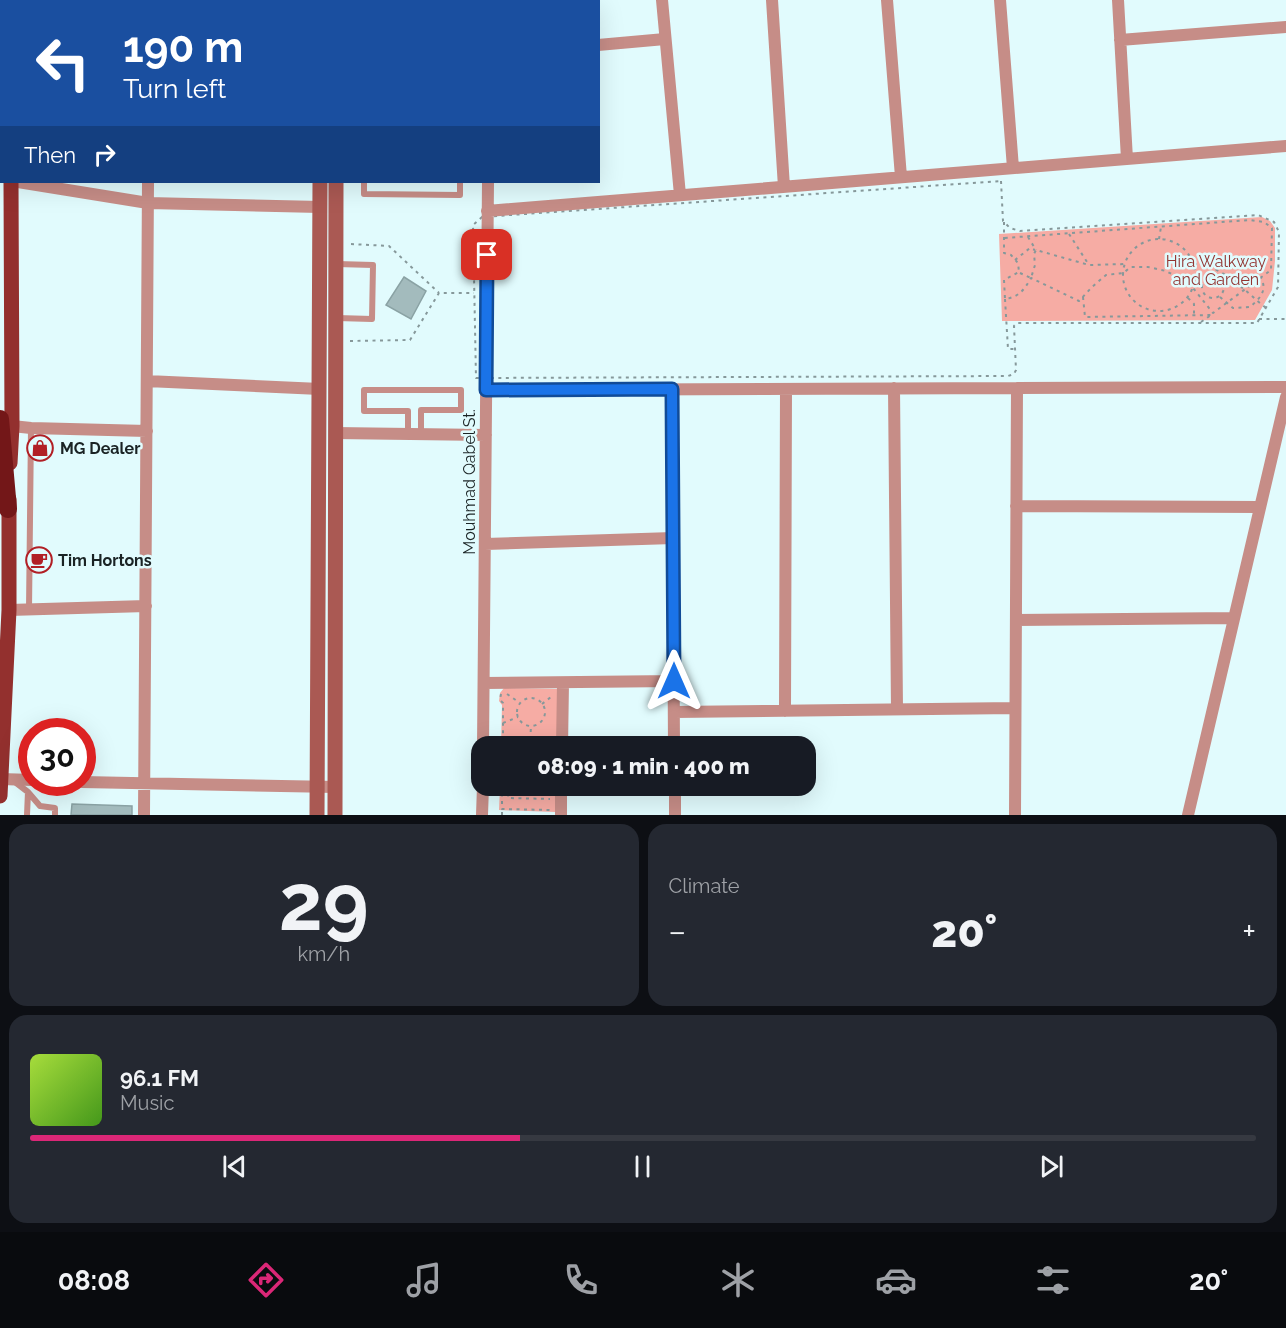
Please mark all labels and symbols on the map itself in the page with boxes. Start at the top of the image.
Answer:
pin [461,229,512,280]
park label: Hira Walkway and Garden [1166,252,1267,289]
street label: Mouhmad Qabel St. [460,409,479,555]
shop icon: MG Dealer [25,433,55,463]
place label: MG Dealer [60,439,140,458]
cafe icon: Tim Hortons [24,545,54,575]
place label: Tim Hortons [58,551,152,570]
position arrow [642,649,706,713]
speed limit sign: 30 [18,718,96,796]

